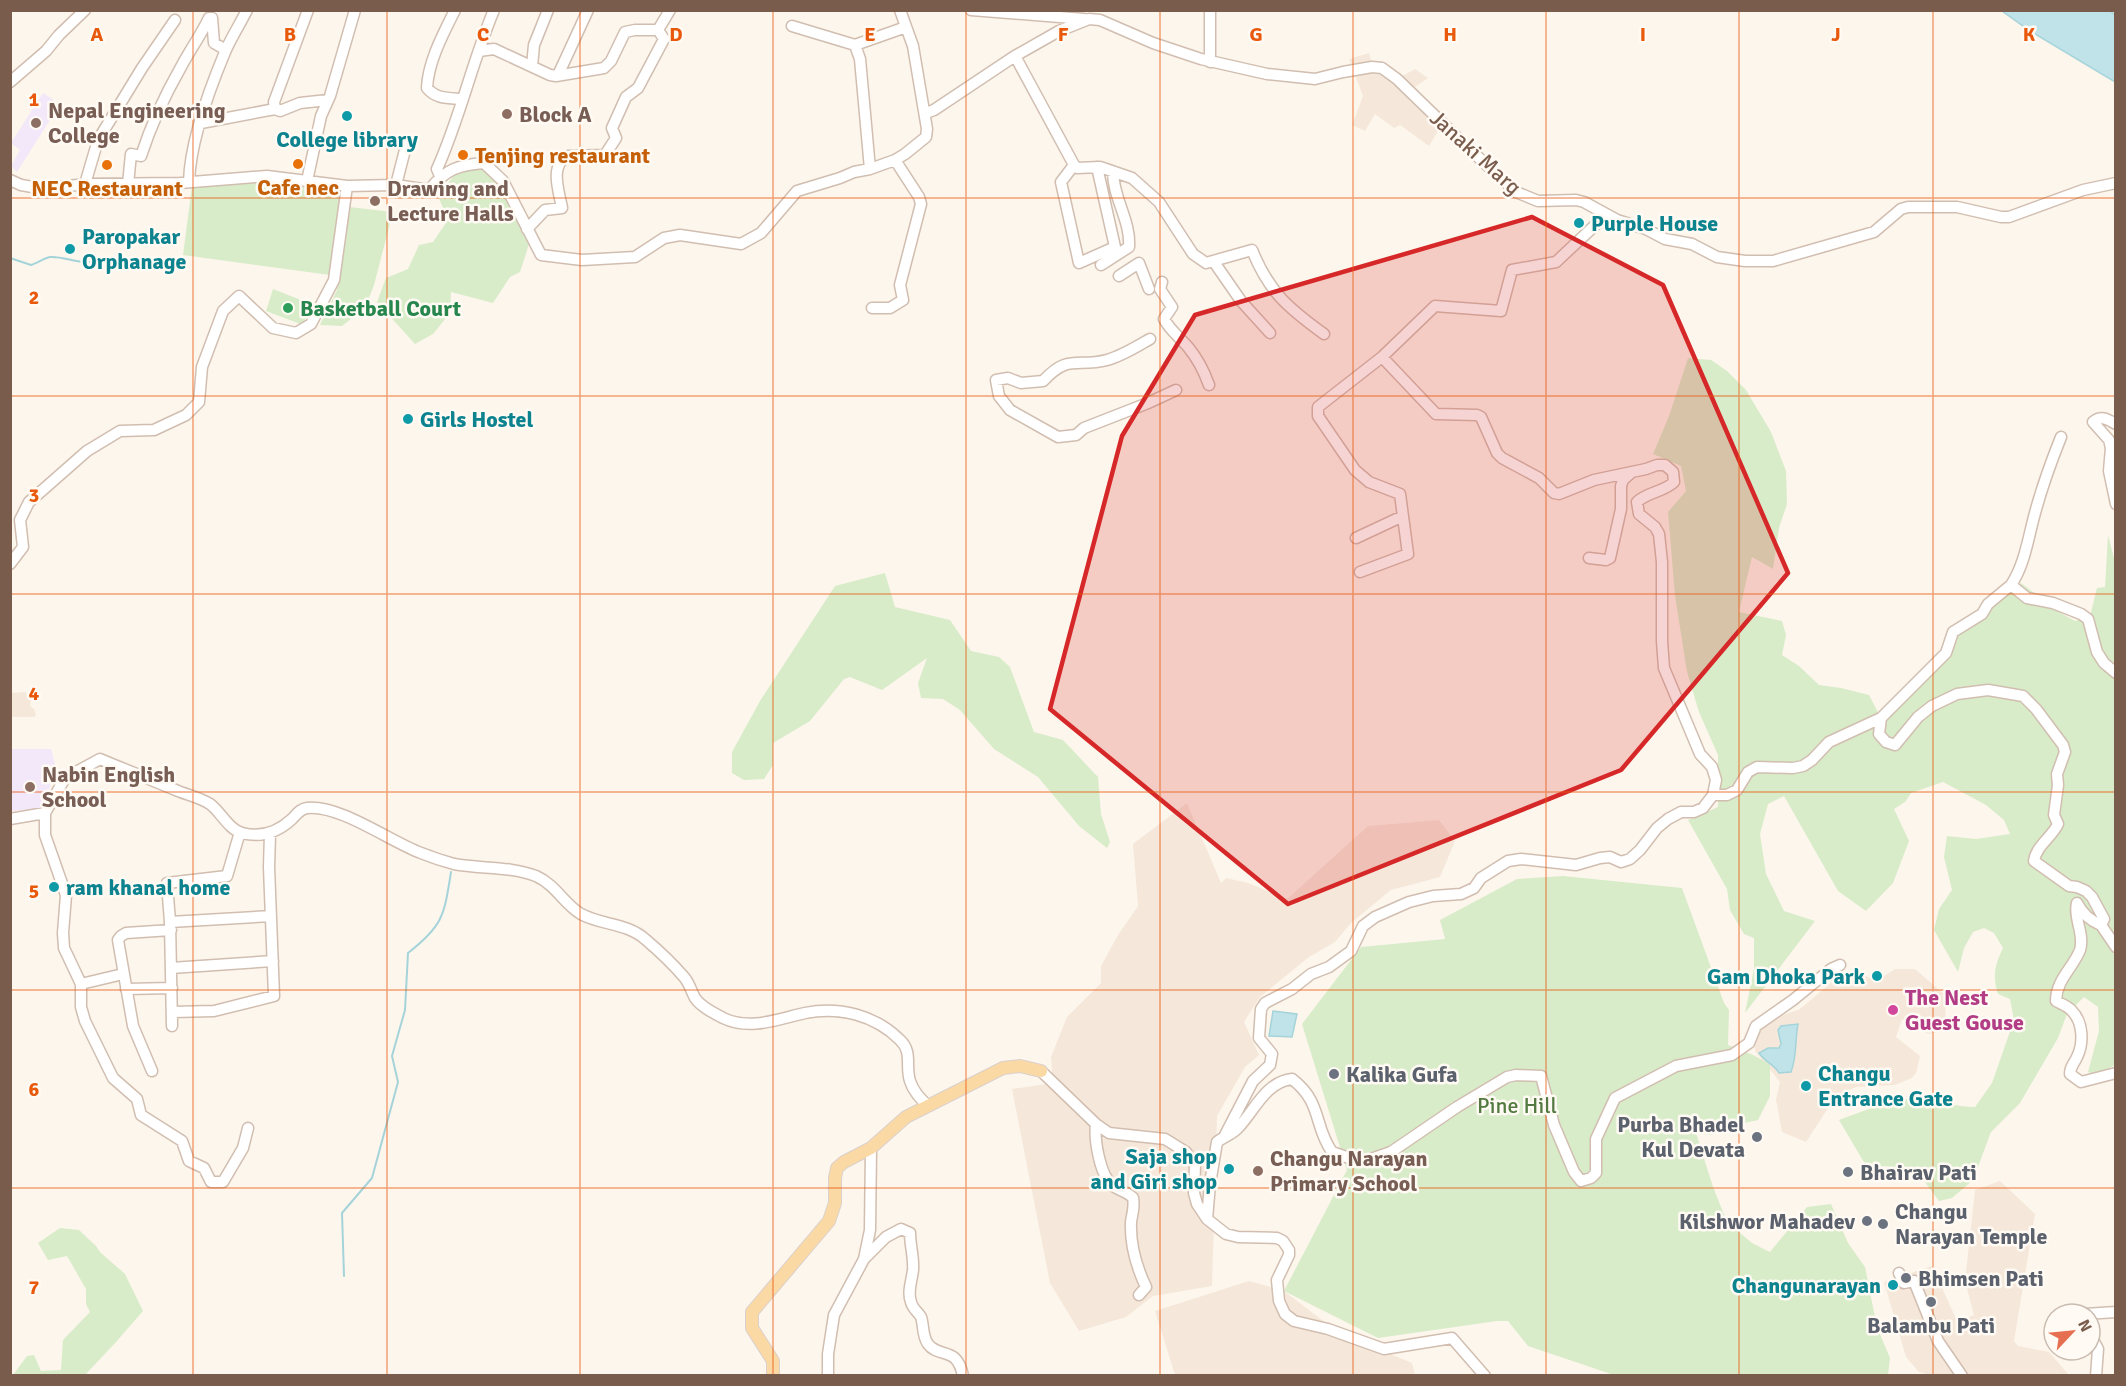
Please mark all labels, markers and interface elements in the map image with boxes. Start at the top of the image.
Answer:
text: A [91,22,104,47]
text: B [284,22,296,47]
text: C [477,22,489,47]
text: D [669,22,683,47]
text: E [864,22,876,47]
text: F [1058,22,1069,47]
text: G [1249,22,1263,47]
text: H [1443,22,1457,47]
text: I [1640,22,1646,47]
text: J [1831,22,1841,47]
text: K [2023,22,2036,47]
text: 1 [29,87,40,112]
place label: Nepal Engineering College [48,97,226,149]
place label: Block A [519,101,592,128]
street label: Janaki Marg [1424,104,1527,200]
marker: Block A [500,107,514,121]
marker: College library [340,109,354,123]
marker: Nepal Engineering College [29,116,43,130]
place label: College library [276,126,418,153]
place label: Tenjing restaurant [475,142,650,169]
marker: Tenjing restaurant [456,148,470,162]
marker: Cafe nec [291,157,305,171]
marker: NEC Restaurant [100,158,114,172]
place label: Cafe nec [257,174,339,201]
place label: NEC Restaurant [31,175,183,202]
place label: Drawing and Lecture Halls [387,175,514,227]
marker: Drawing and Lecture Halls [368,194,382,208]
place label: Purple House [1591,210,1718,237]
marker: Purple House [1572,216,1586,230]
place label: Paropakar Orphanage [82,223,186,275]
marker: Paropakar Orphanage [63,242,77,256]
text: 2 [29,285,39,310]
place label: Basketball Court [300,295,461,322]
marker: Basketball Court [281,301,295,315]
place label: Girls Hostel [420,406,533,433]
marker: Girls Hostel [401,412,415,426]
text: 3 [29,483,39,508]
text: 4 [29,681,40,706]
place label: Nabin English School [42,761,175,813]
marker: Nabin English School [23,780,37,794]
place label: ram khanal home [66,874,230,901]
text: 5 [29,879,39,904]
marker: ram khanal home [47,880,61,894]
place label: Gam Dhoka Park [1707,963,1865,990]
marker: Gam Dhoka Park [1870,969,1884,983]
place label: The Nest Guest Gouse [1905,984,2024,1036]
marker: The Nest Guest Gouse [1886,1003,1900,1017]
place label: Changu Entrance Gate [1818,1060,1953,1112]
place label: Kalika Gufa [1346,1061,1457,1088]
marker: Kalika Gufa [1327,1067,1341,1081]
text: 6 [29,1077,40,1102]
marker: Changu Entrance Gate [1799,1079,1813,1093]
park label: Pine Hill [1477,1092,1557,1119]
place label: Purba Bhadel Kul Devata [1617,1111,1745,1163]
marker: Purba Bhadel Kul Devata [1750,1130,1764,1144]
place label: Saja shop and Giri shop [1090,1143,1217,1195]
place label: Changu Narayan Primary School [1270,1145,1427,1197]
place label: Bhairav Pati [1860,1159,1977,1186]
marker: Saja shop and Giri shop [1222,1162,1236,1176]
marker: Changu Narayan Primary School [1251,1164,1265,1178]
marker: Bhairav Pati [1841,1165,1855,1179]
place label: Changu Narayan Temple [1895,1198,2047,1250]
place label: Kilshwor Mahadev [1679,1208,1855,1235]
marker: Kilshwor Mahadev [1860,1214,1874,1228]
marker: Changu Narayan Temple [1876,1217,1890,1231]
place label: Bhimsen Pati [1918,1265,2044,1292]
marker: Bhimsen Pati [1899,1271,1913,1285]
place label: Changunarayan [1732,1272,1881,1299]
text: 7 [29,1275,40,1300]
marker: Changunarayan [1886,1278,1900,1292]
marker: Balambu Pati [1924,1295,1938,1309]
north arrow [2042,1302,2102,1362]
place label: Balambu Pati [1867,1312,1995,1339]
text: N [2073,1316,2096,1335]

